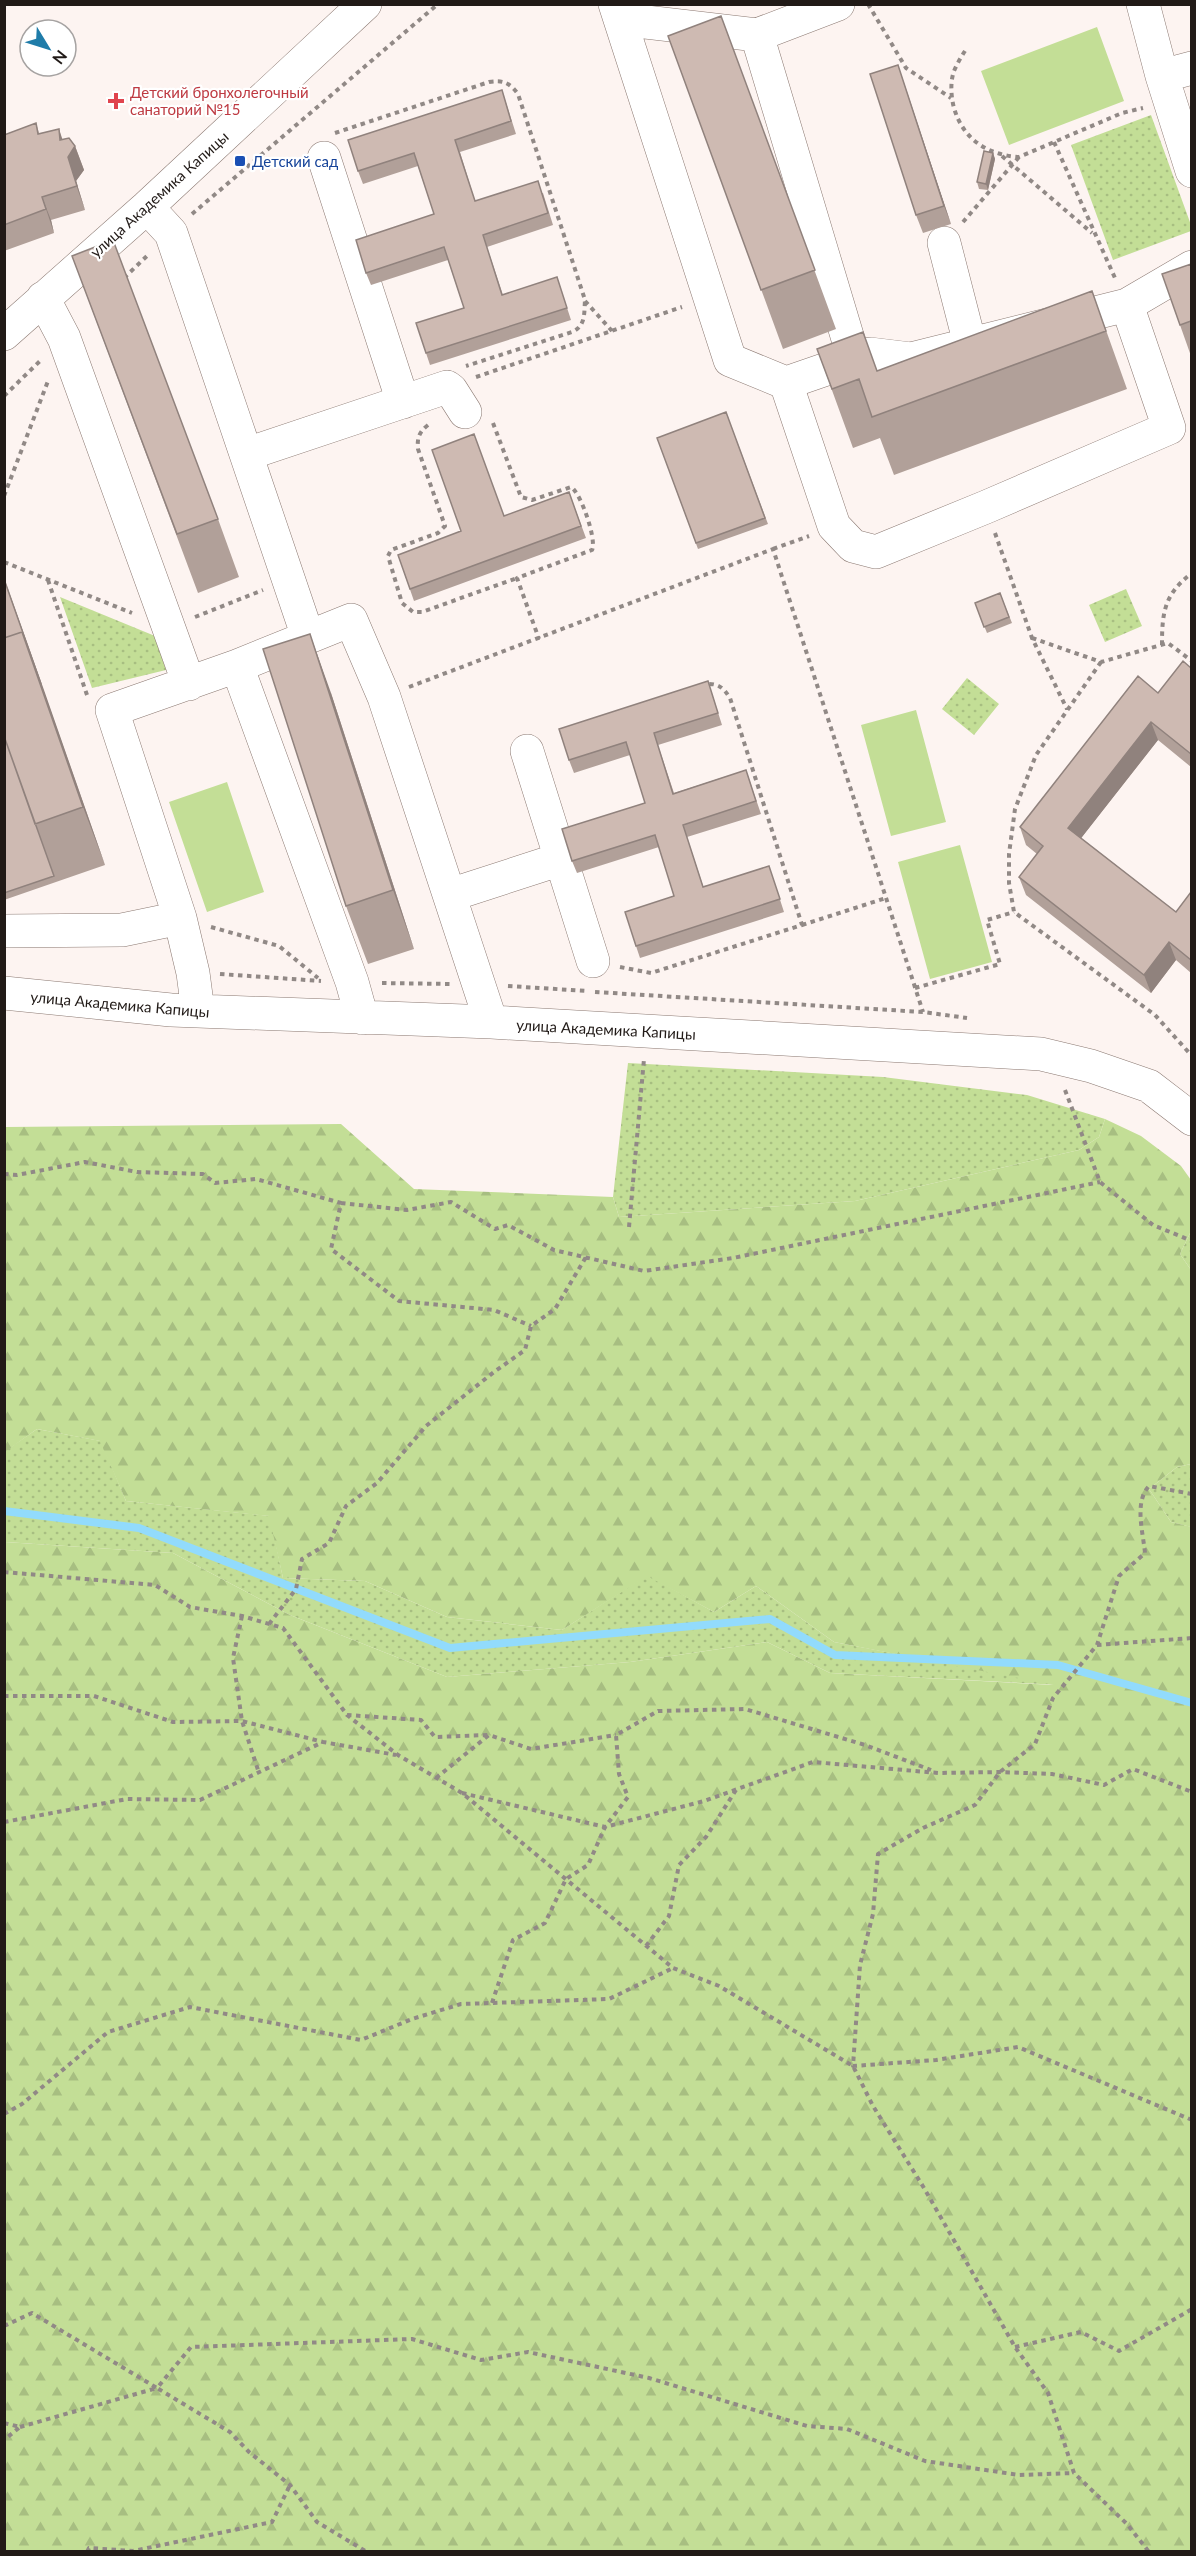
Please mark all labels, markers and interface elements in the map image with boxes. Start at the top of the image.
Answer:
north arrow [18,18,78,78]
text: N [49,47,71,68]
place label: Детский бронхолегочный санаторий №15 [130,83,309,118]
marker: Детский бронхолегочный санаторий №15 [107,92,125,110]
street label: улица Академика Капицы [86,127,232,261]
place label: Детский сад [252,152,338,170]
marker: Детский сад [233,154,247,168]
street label: улица Академика Капицы [30,987,210,1021]
street label: улица Академика Капицы [516,1015,696,1043]

